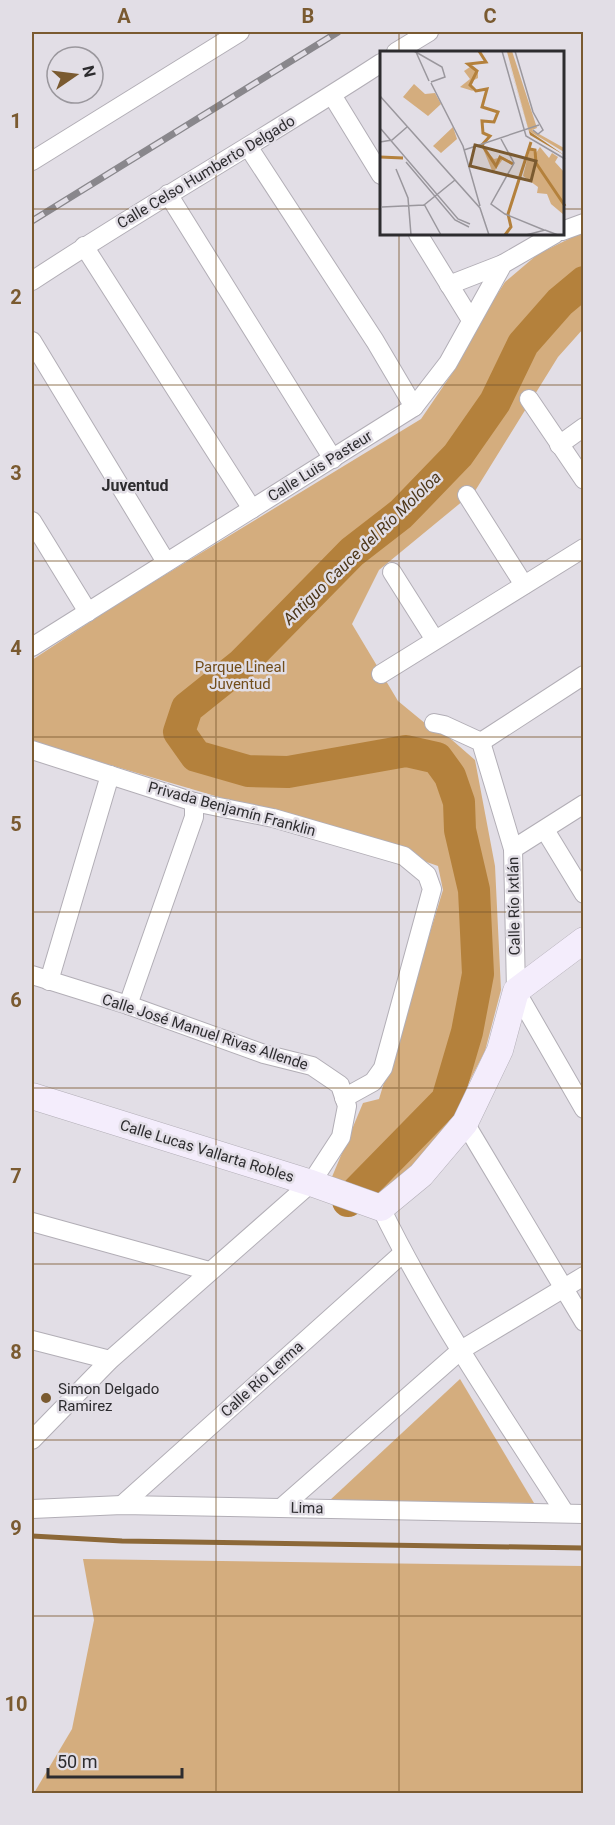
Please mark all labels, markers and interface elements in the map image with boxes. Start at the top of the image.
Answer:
text: A [117,4,131,28]
text: B [302,4,314,28]
text: C [483,4,497,28]
north arrow [45,45,105,105]
inset map [380,51,564,236]
text: N [78,64,100,79]
text: 1 [10,109,22,133]
street label: Calle Celso Humberto Delgado [114,112,298,232]
text: 2 [10,285,22,309]
street label: Calle Luis Pasteur [265,427,375,505]
text: 3 [10,461,22,485]
water label: Antiguo Cauce del Río Mololoa [278,468,445,629]
district label: Juventud [102,476,168,495]
text: 4 [10,636,22,660]
park label: Parque Lineal Juventud [195,658,285,693]
street label: Privada Benjamín Franklin [146,778,318,840]
text: 5 [10,812,22,836]
street label: Calle Río Ixtlán [504,857,524,955]
text: 6 [10,988,22,1012]
street label: Calle José Manuel Rivas Allende [100,990,310,1074]
street label: Calle Lucas Vallarta Robles [118,1116,296,1186]
text: 7 [10,1164,22,1188]
street label: Calle Río Lerma [217,1337,307,1421]
text: 8 [10,1340,22,1364]
place label: Simon Delgado Ramirez [58,1380,159,1415]
marker: Simon Delgado Ramirez [39,1391,53,1405]
street label: Lima [290,1499,324,1517]
text: 9 [10,1516,22,1540]
text: 10 [5,1692,27,1716]
scale bar [48,1741,182,1779]
text: 50 m [57,1751,97,1772]

